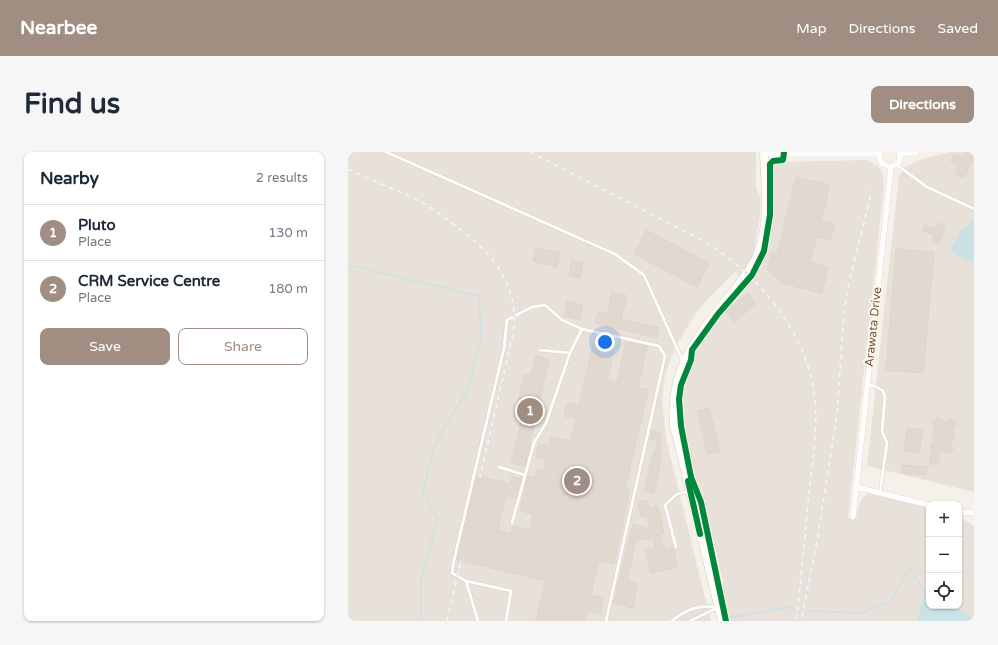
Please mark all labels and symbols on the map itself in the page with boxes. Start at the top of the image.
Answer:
street label: Arawata Drive [862,286,884,368]
your location [595,332,615,352]
pin: 1 [517,396,543,426]
pin: 2 [564,466,590,496]

